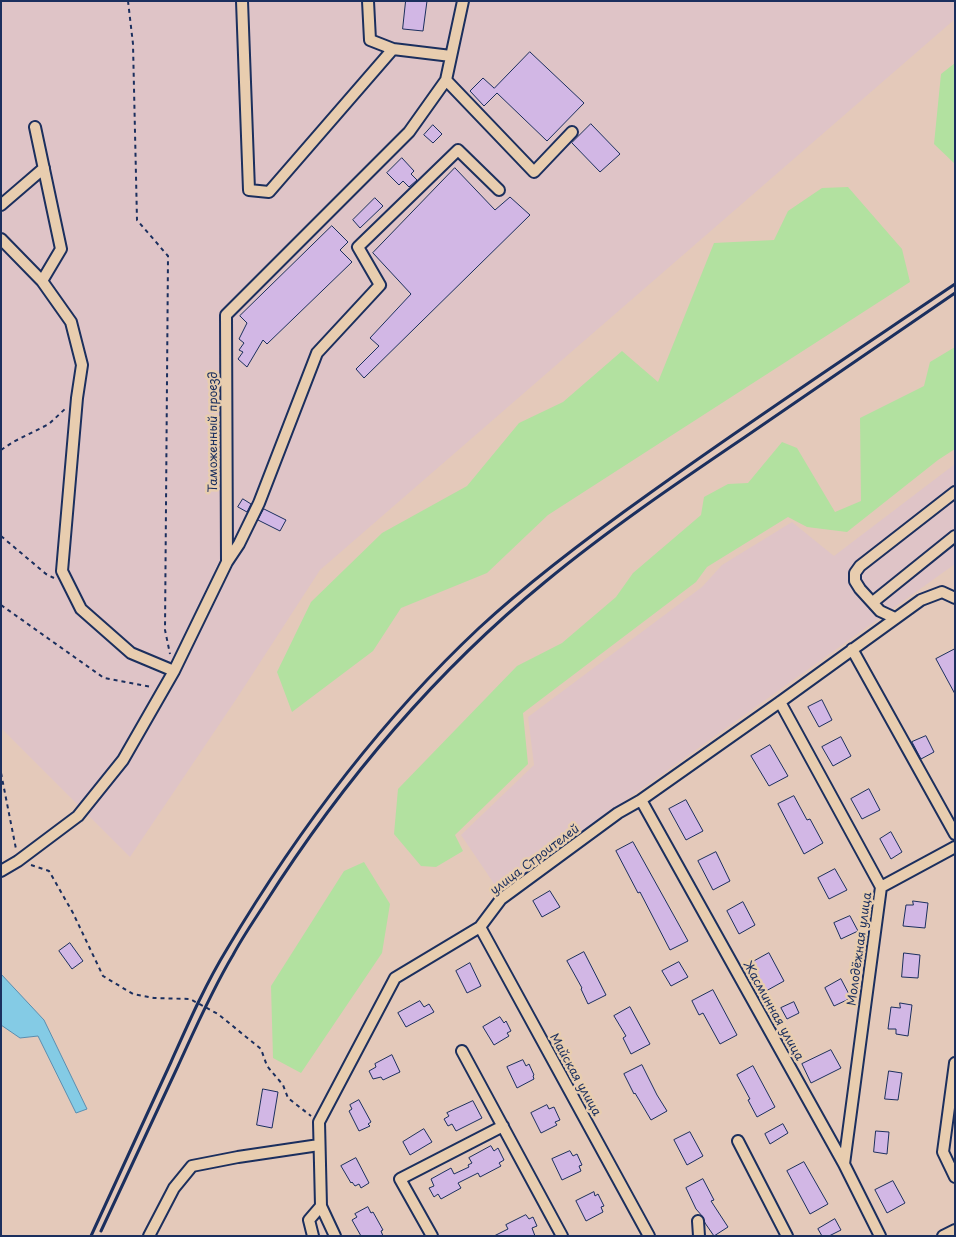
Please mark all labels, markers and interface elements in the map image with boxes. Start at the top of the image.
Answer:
street label: Таможенный проезд [207,371,221,493]
street label: улица Строителей [488,822,582,898]
street label: Молодёжная улица [845,891,875,1007]
street label: Жасминная улица [740,959,806,1063]
street label: Майская улица [546,1031,604,1119]

